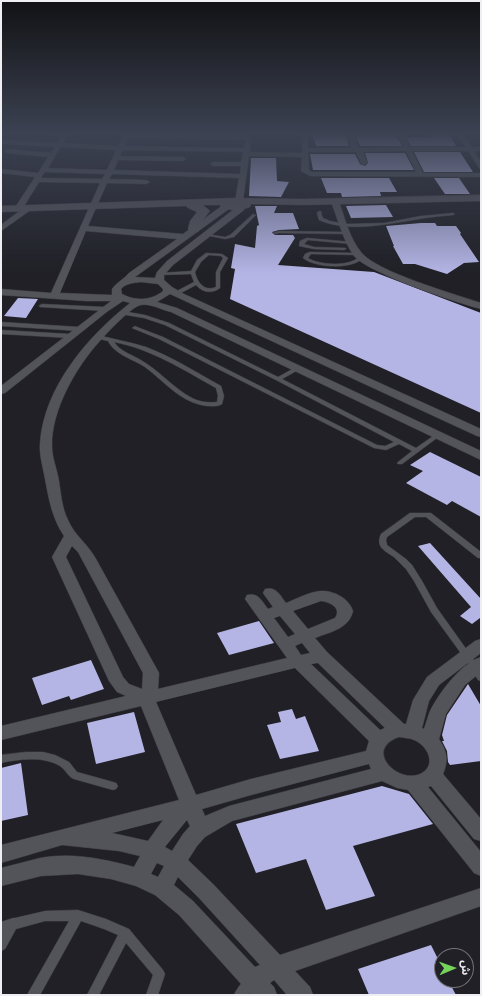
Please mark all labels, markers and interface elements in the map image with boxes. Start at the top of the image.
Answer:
north arrow [434,948,474,988]
text: ش [459,960,472,975]

